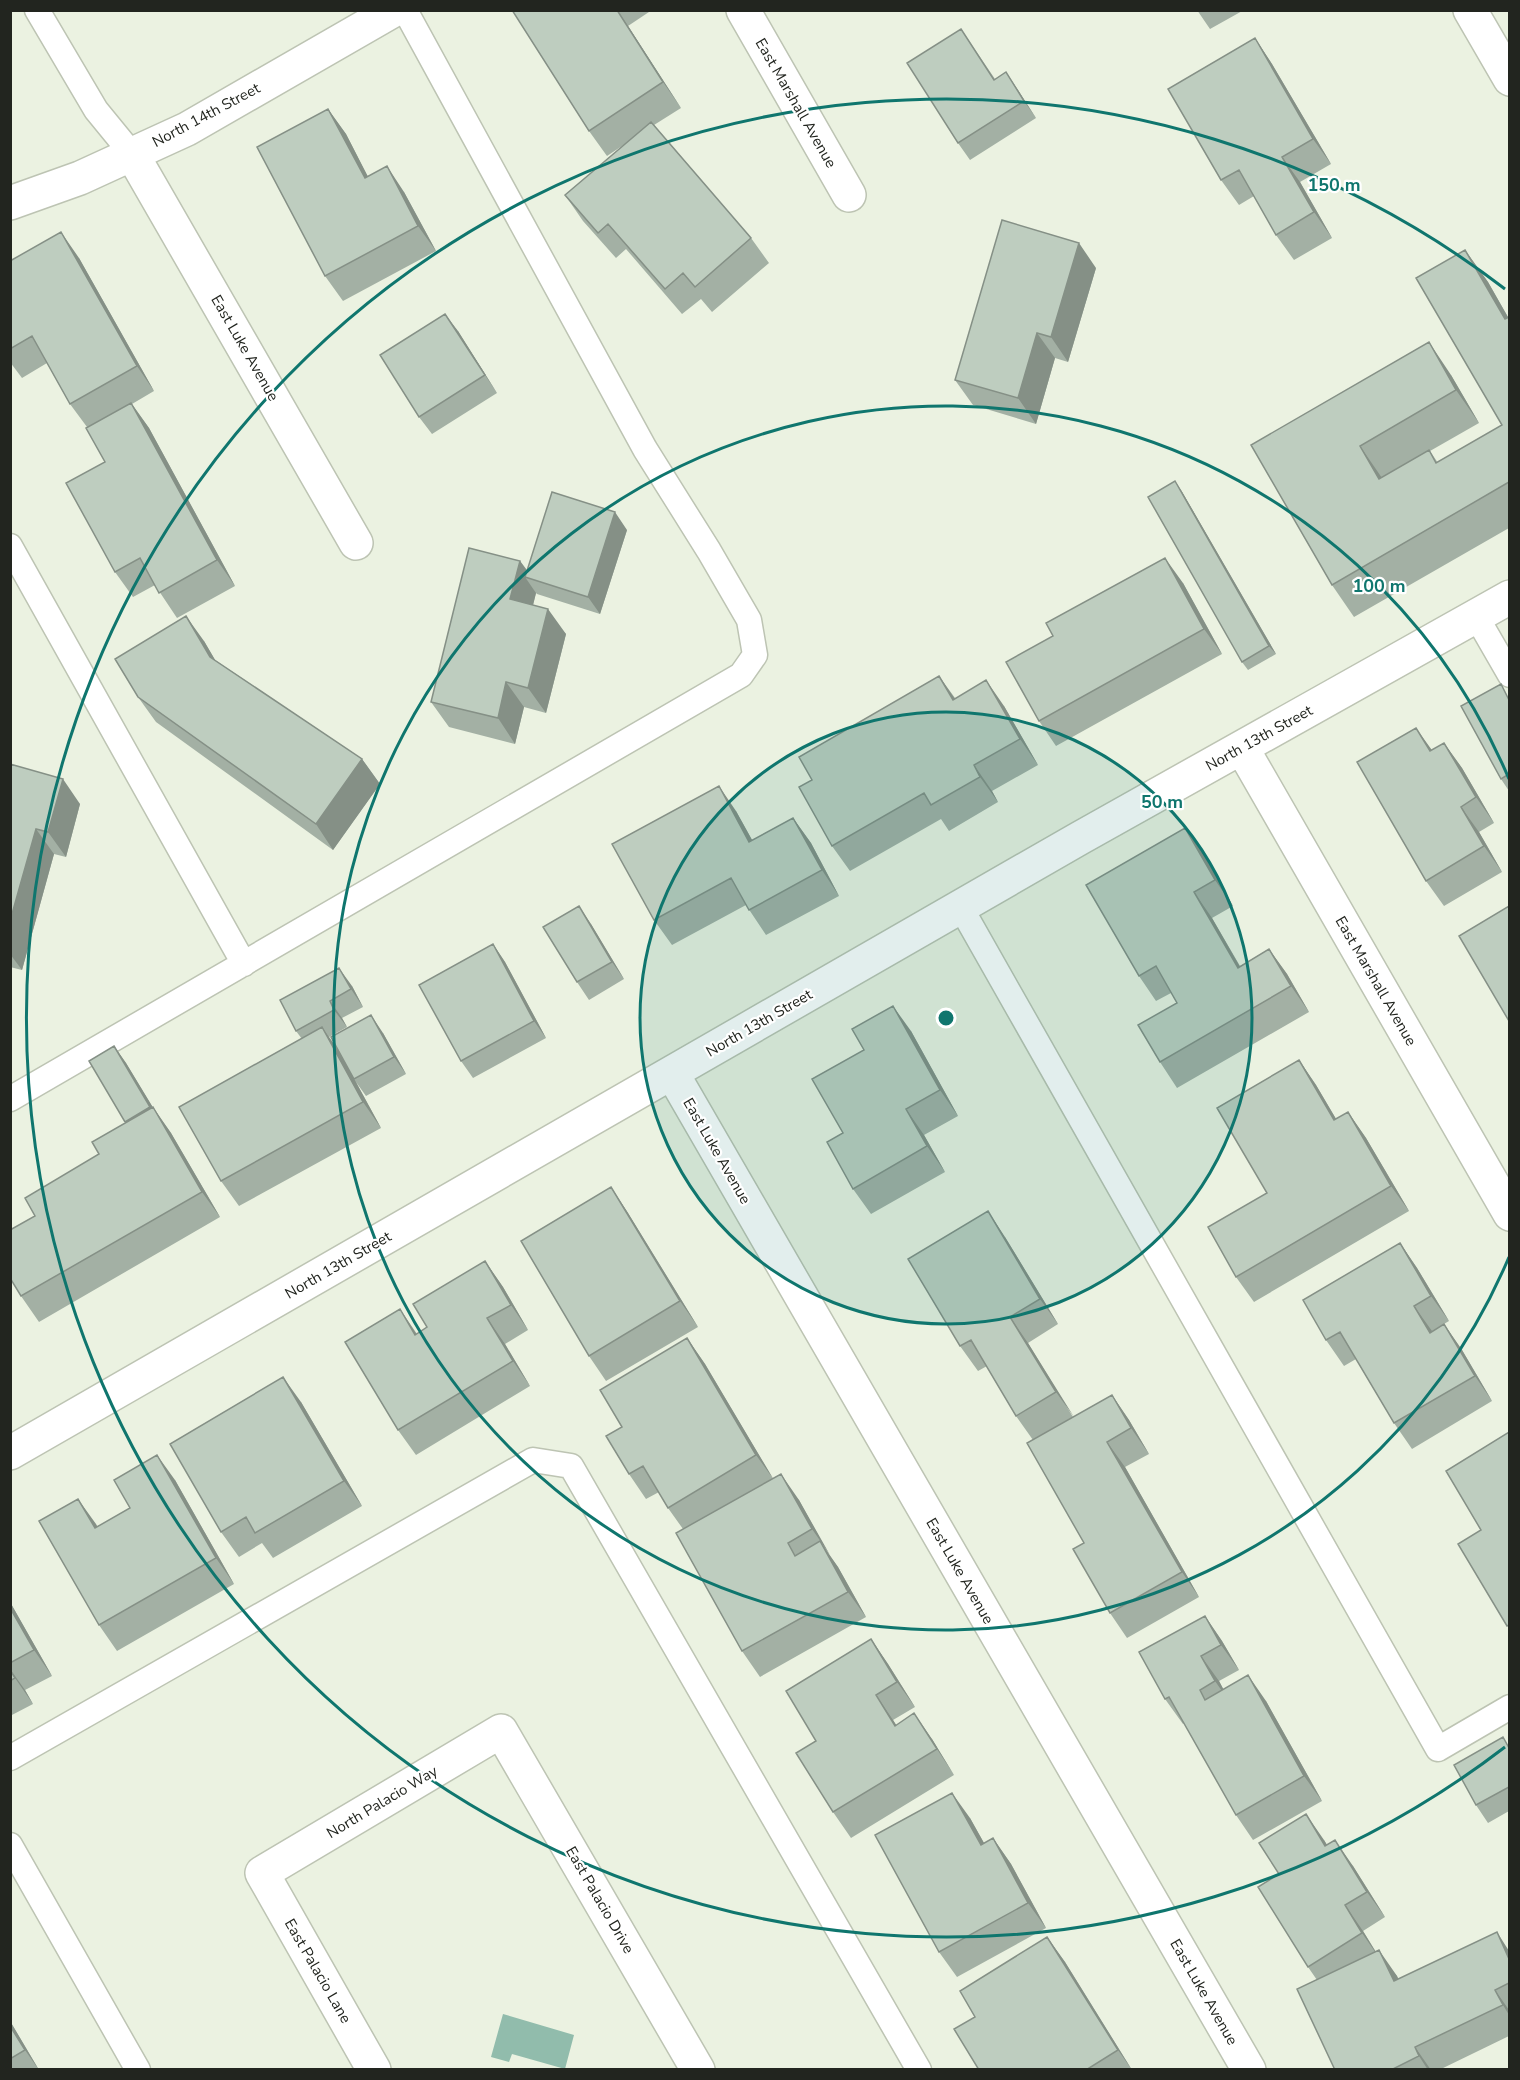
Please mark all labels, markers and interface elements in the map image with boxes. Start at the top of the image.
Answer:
street label: East Marshall Avenue [751,35,841,171]
street label: North 14th Street [149,78,264,152]
text: 150 m [1307,173,1361,197]
street label: East Luke Avenue [206,291,284,405]
text: 100 m [1352,574,1406,598]
street label: North 13th Street [1202,700,1317,776]
text: 50 m [1141,790,1183,814]
street label: East Marshall Avenue [1331,913,1421,1049]
street label: North 13th Street [702,984,816,1062]
centre of rings [936,1008,956,1028]
street label: East Luke Avenue [678,1094,756,1208]
street label: North 13th Street [281,1226,395,1304]
street label: East Luke Avenue [921,1514,999,1628]
street label: North Palacio Way [323,1761,441,1843]
street label: East Palacio Drive [561,1843,639,1957]
street label: East Palacio Lane [280,1915,356,2027]
street label: East Luke Avenue [1165,1935,1243,2049]

